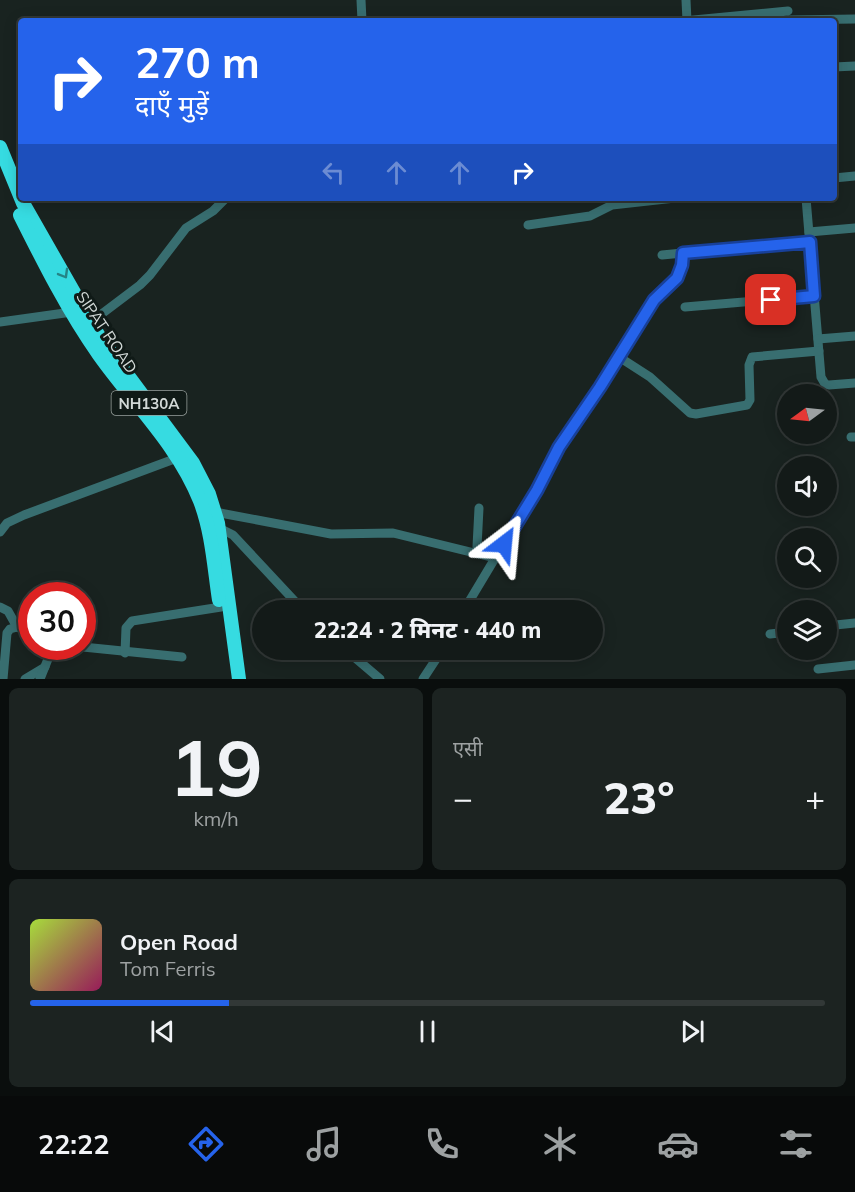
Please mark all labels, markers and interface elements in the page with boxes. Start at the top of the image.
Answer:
text: 270 m [135,36,260,89]
icon: right [36,42,114,120]
text: दाएँ मुड़ें [135,88,209,122]
icon: left [317,156,350,189]
icon: ahead [380,156,413,189]
icon: ahead [443,156,476,189]
icon: right [506,156,539,189]
one-way arrow [57,268,68,278]
pin [745,274,796,325]
icon: arrive [754,283,787,316]
street label: SIPAT ROAD [72,287,142,377]
north arrow [777,384,837,444]
map controls [777,384,837,660]
road number: NH130A [112,391,186,415]
button: sound [777,456,837,516]
position arrow [472,512,536,576]
button: search [777,528,837,588]
speed limit sign: 30 [18,582,96,660]
button: layers [777,600,837,660]
text: 22:24 · 2 मिनट · 440 m [314,616,541,644]
text: 19 [169,718,263,816]
text: एसी [453,736,483,761]
text: 23° [603,769,675,825]
text: − [453,777,473,818]
text: + [805,777,825,818]
text: km/h [193,806,239,831]
text: Open Road [120,928,238,956]
text: Tom Ferris [120,956,216,981]
icon: previous [146,1015,179,1048]
icon: pause [411,1015,444,1048]
icon: next [676,1015,709,1048]
icon: directions [185,1123,227,1165]
icon: music [303,1123,345,1165]
icon: phone [421,1123,463,1165]
icon: climate [539,1123,581,1165]
icon: car [657,1123,699,1165]
icon: filters [775,1123,817,1165]
text: 22:22 [38,1127,109,1161]

